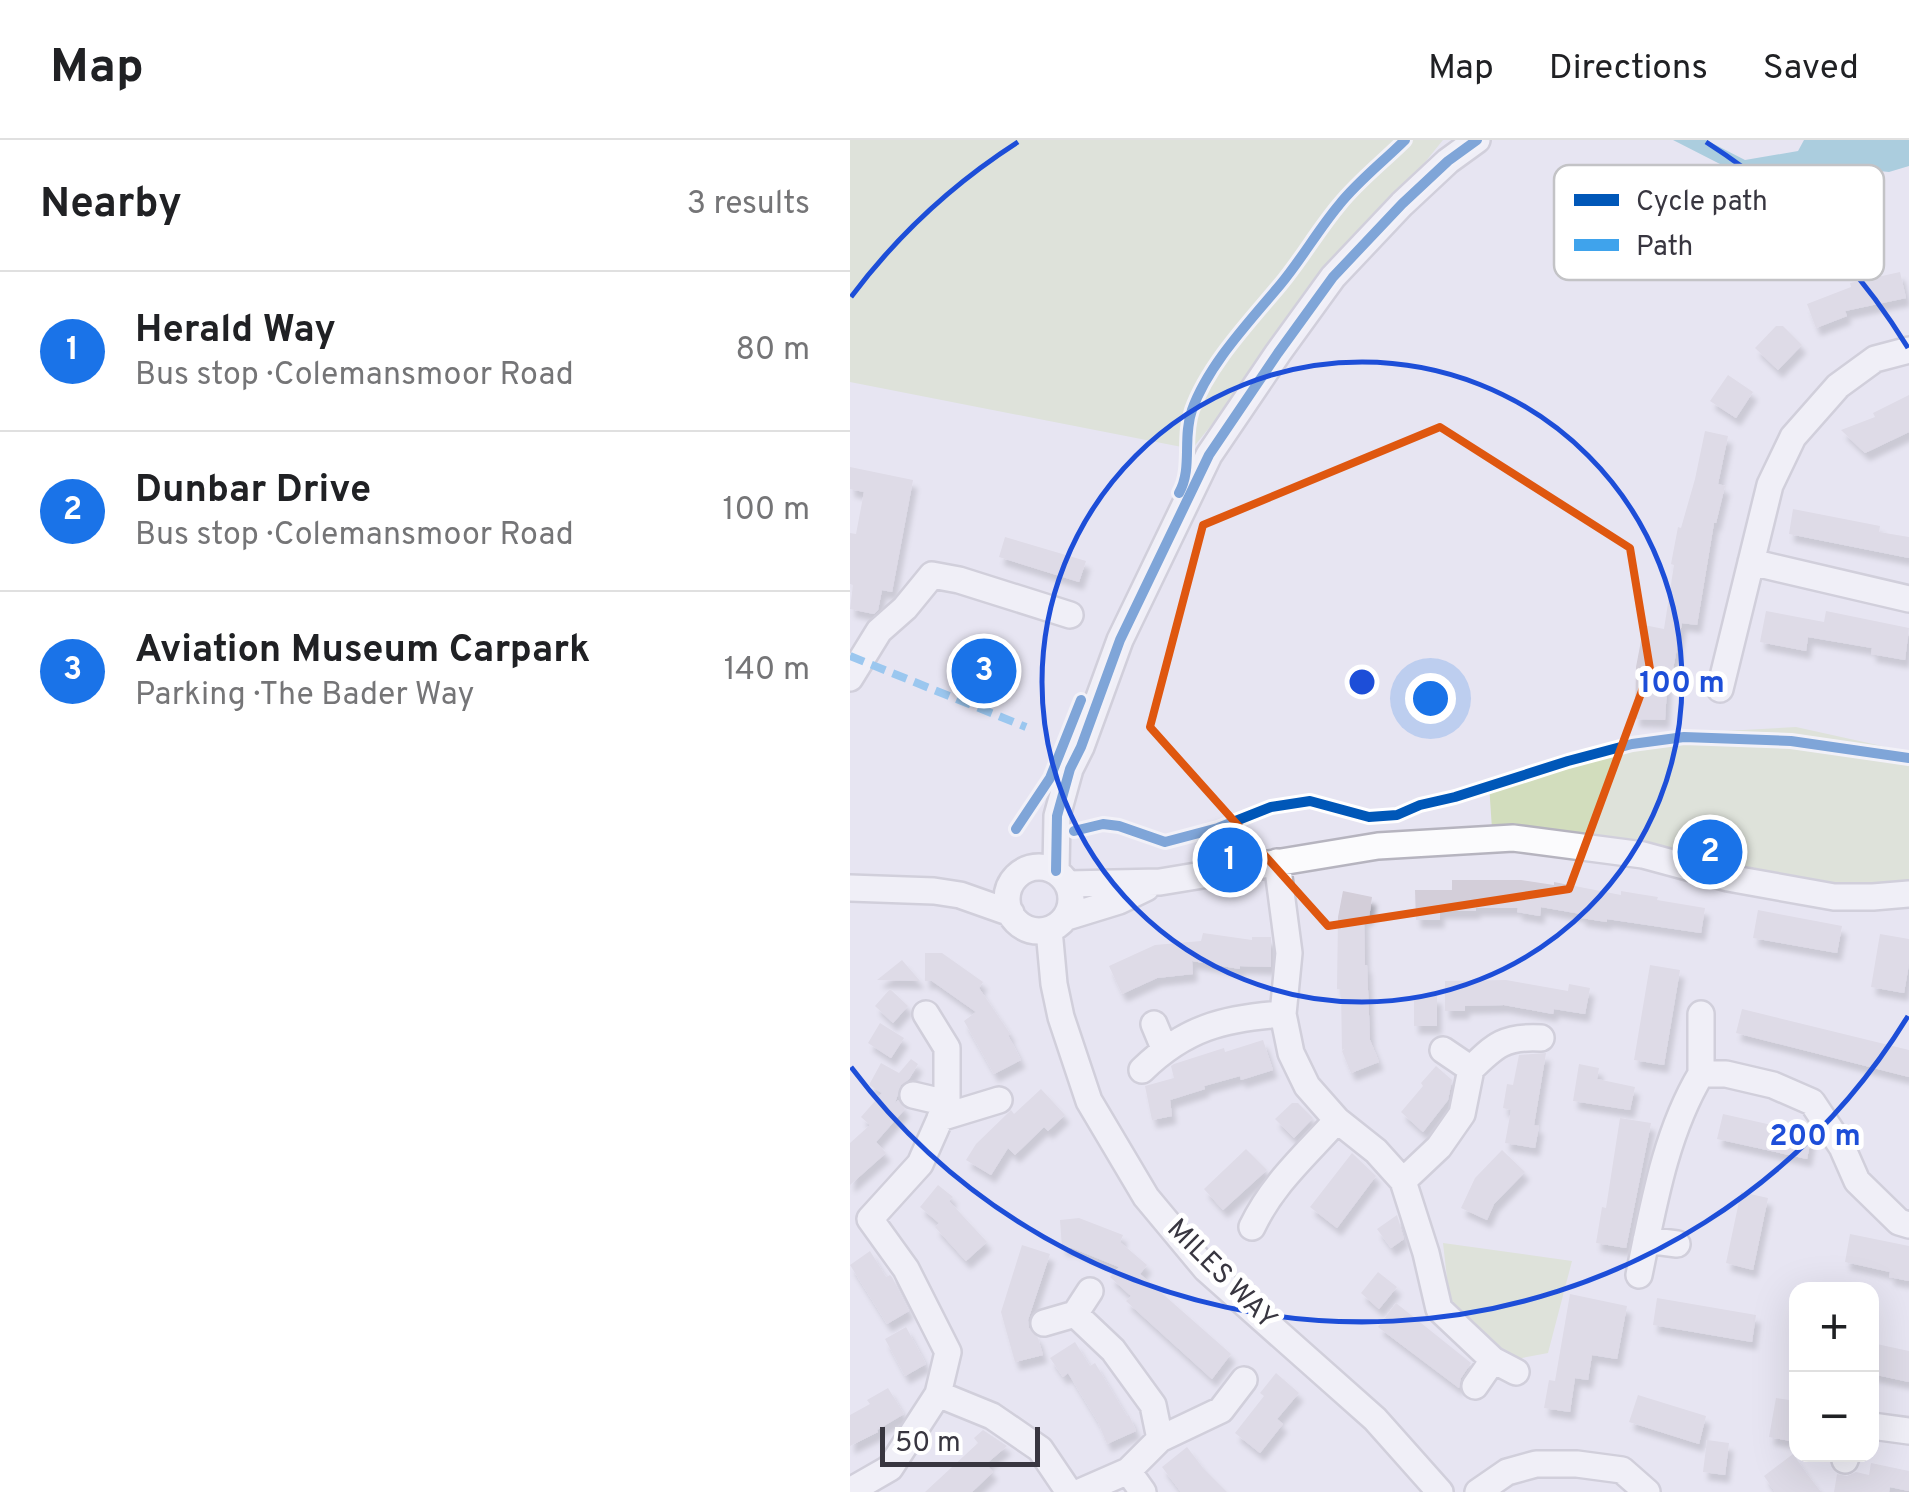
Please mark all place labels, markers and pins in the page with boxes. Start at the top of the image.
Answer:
pin: 3 [952,634,1016,708]
centre of rings [1344,664,1380,700]
pin: 2 [1678,814,1742,890]
pin: 1 [1198,822,1262,898]

